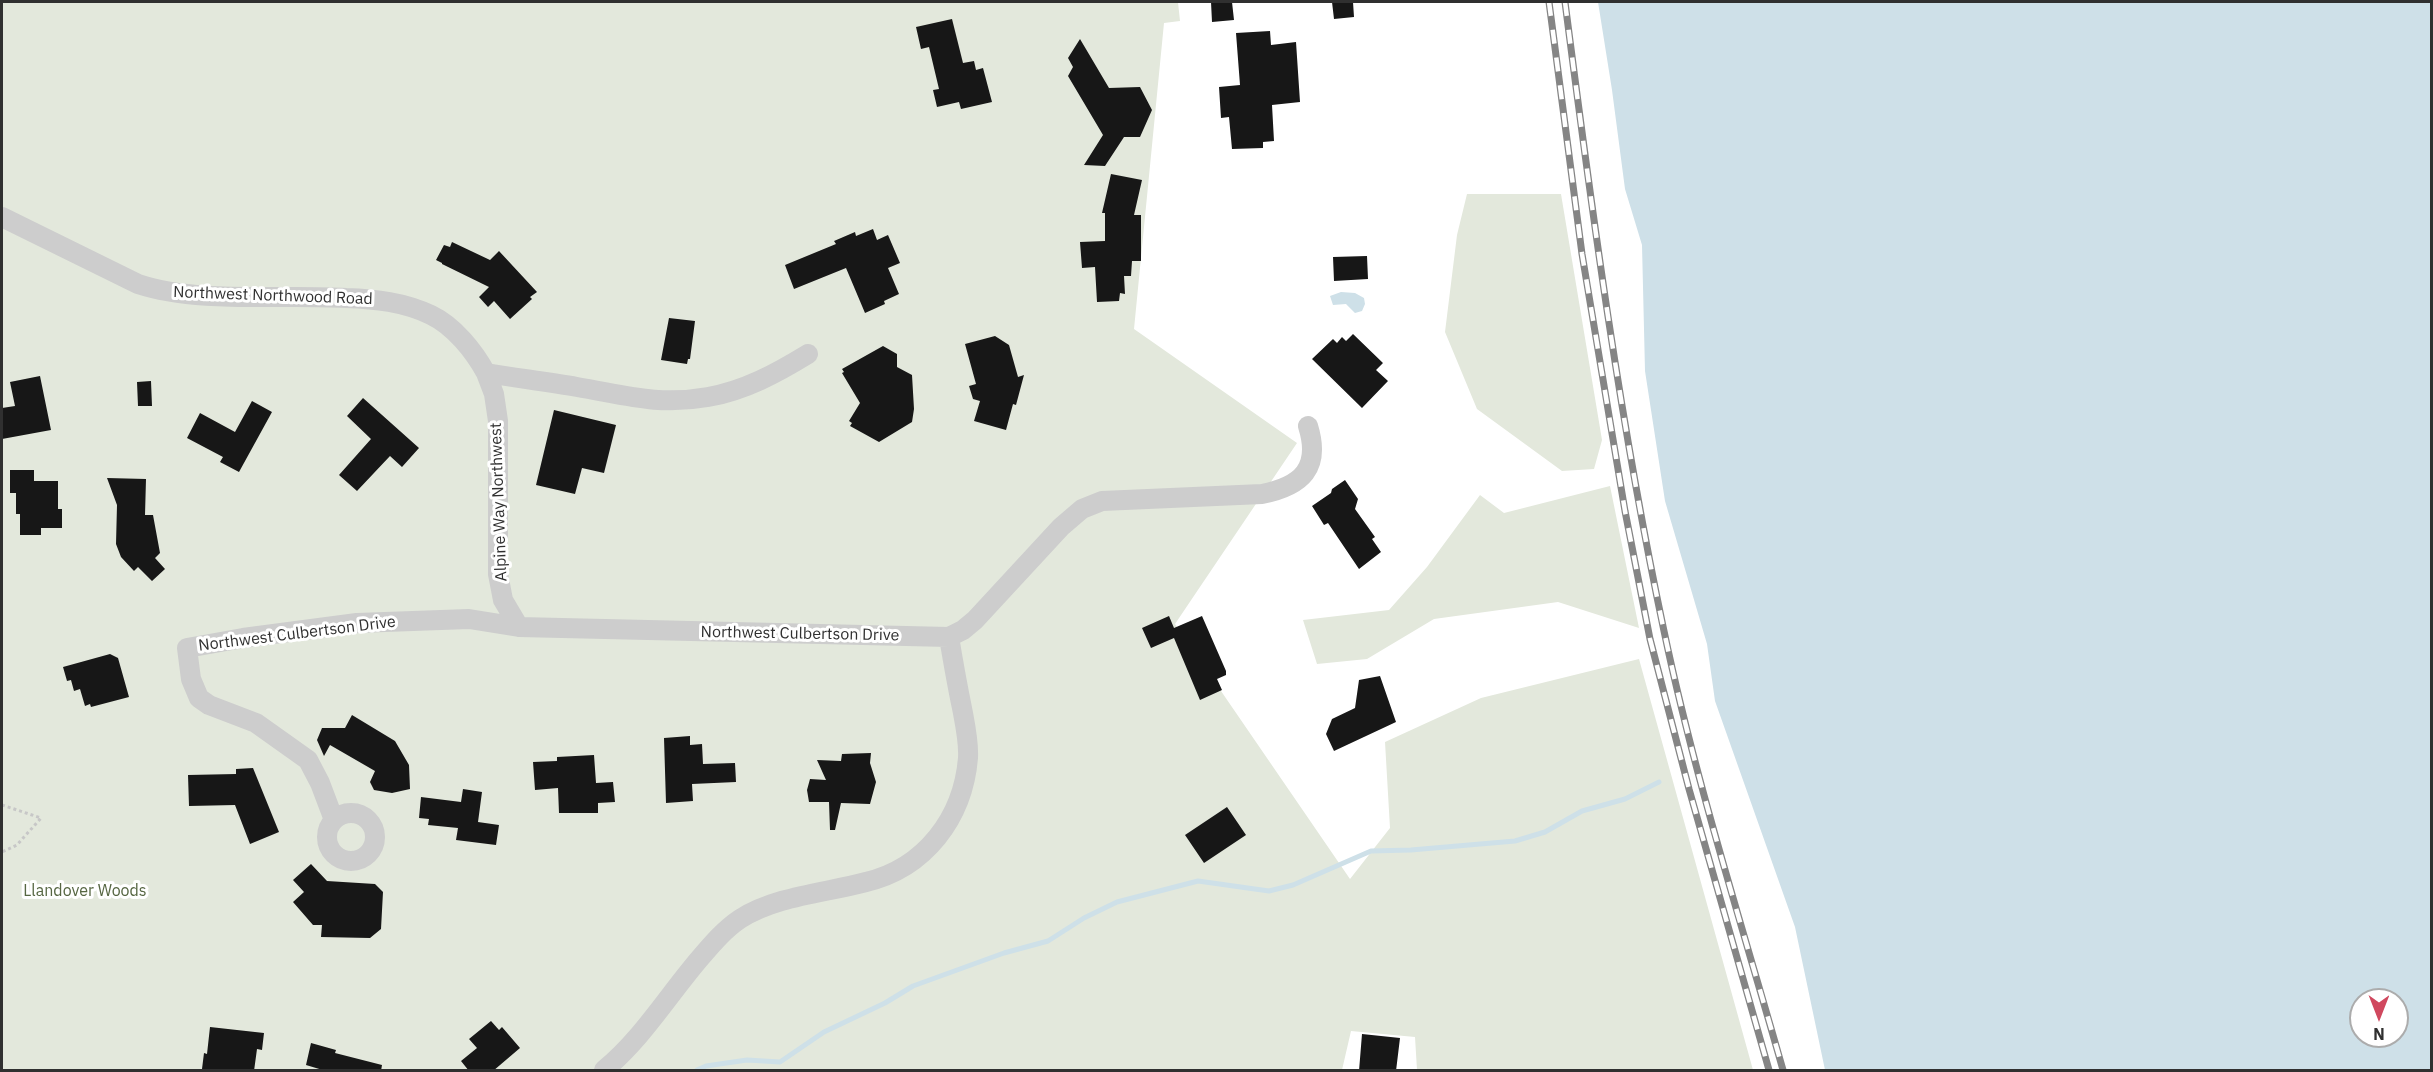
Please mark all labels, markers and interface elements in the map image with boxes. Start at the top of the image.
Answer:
street label: Northwest Northwood Road [173,283,373,309]
street label: Alpine Way Northwest [487,422,511,582]
street label: Northwest Culbertson Drive [197,612,397,656]
street label: Northwest Culbertson Drive [701,623,899,645]
park label: Llandover Woods [23,881,147,901]
north arrow [2349,988,2409,1048]
text: N [2373,1024,2385,1044]

